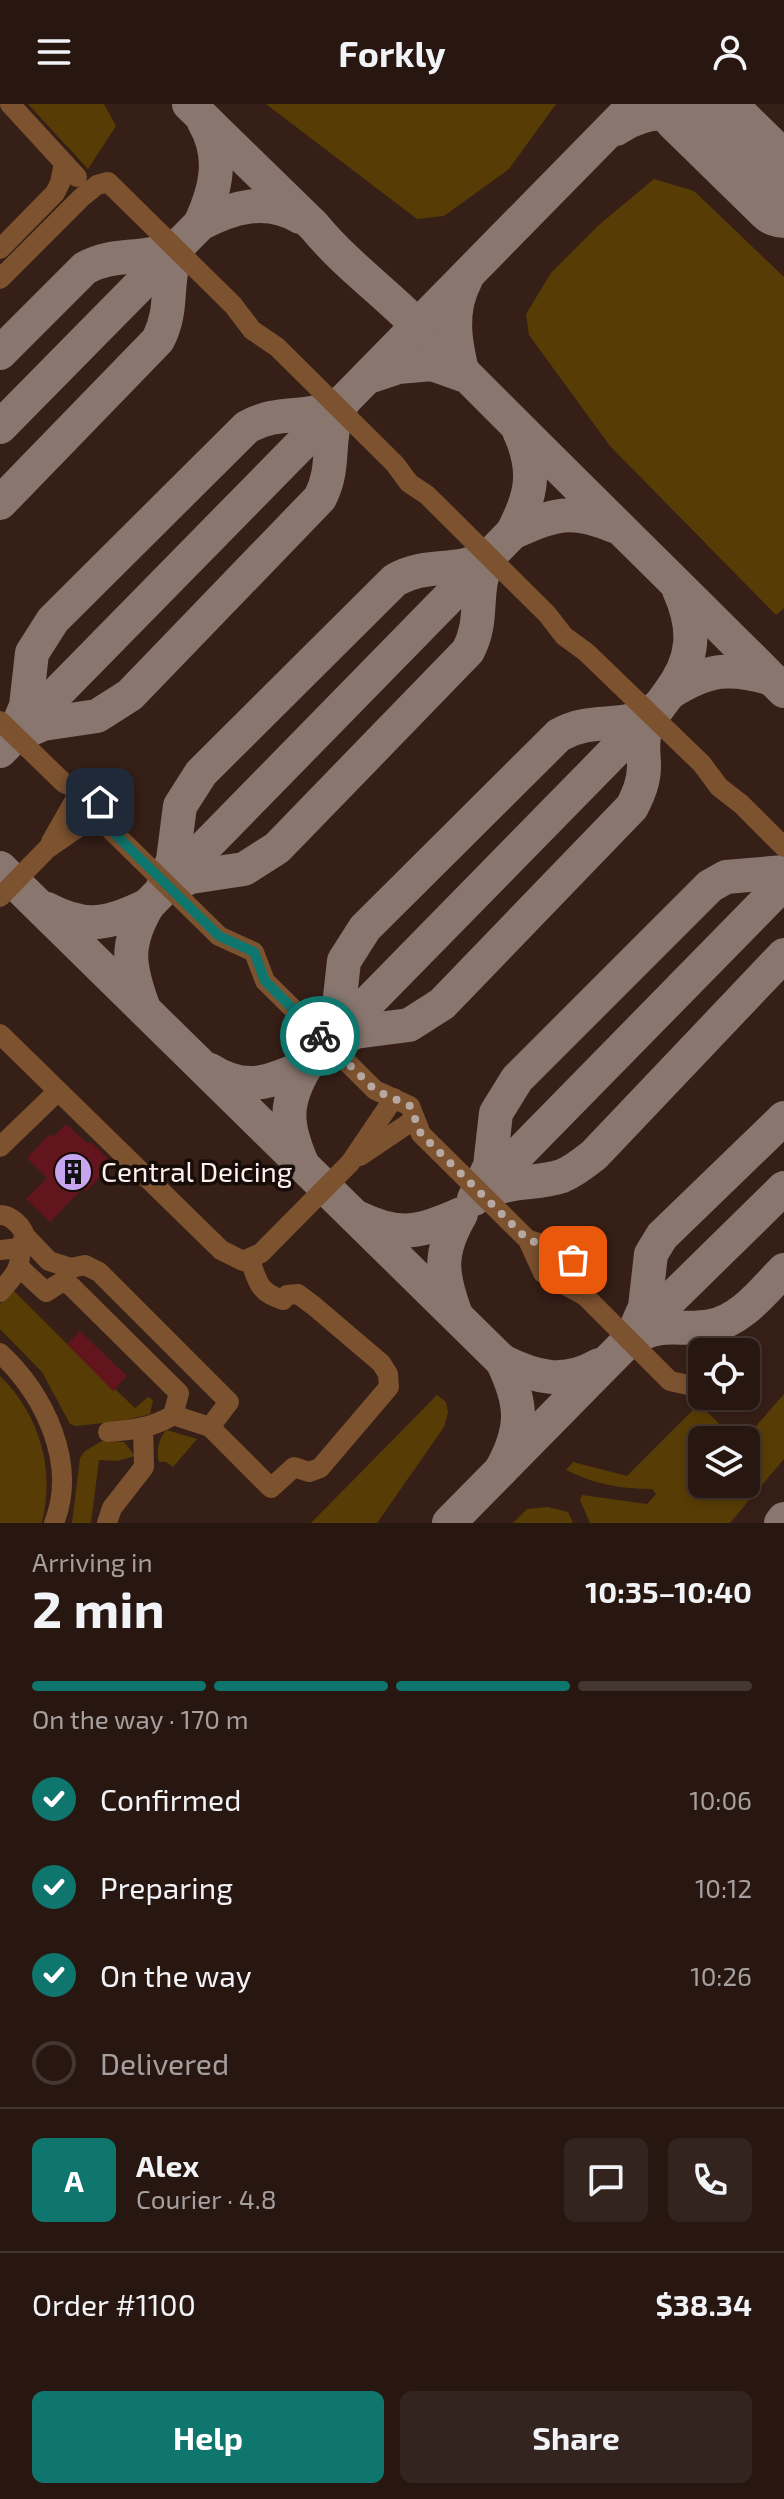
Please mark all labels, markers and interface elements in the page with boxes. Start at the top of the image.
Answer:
icon: menu [32,30,76,74]
icon: person [708,30,752,74]
text: Forkly [338,31,446,74]
pin [66,768,134,836]
icon: home [78,780,122,824]
courier [280,996,360,1076]
icon: bike [298,1014,342,1058]
building icon: Central Deicing [52,1151,94,1193]
place label: Central Deicing [101,1154,293,1188]
pin [539,1226,607,1294]
icon: bag [551,1238,595,1282]
map controls [688,1338,760,1498]
button: locate [688,1338,760,1410]
button: layers [688,1426,760,1498]
text: Arriving in [32,1546,153,1577]
text: 10:35–10:40 [585,1573,752,1609]
text: 2 min [32,1576,165,1638]
text: On the way · 170 m [32,1703,249,1734]
icon: check [32,1777,76,1821]
text: Confirmed [100,1781,241,1817]
text: 10:06 [689,1784,752,1815]
icon: check [32,1865,76,1909]
text: Preparing [100,1869,233,1905]
text: 10:12 [695,1872,752,1903]
icon: check [32,1953,76,1997]
text: On the way [100,1957,252,1993]
text: 10:26 [690,1960,752,1991]
text: Delivered [100,2045,229,2081]
button: chat [564,2138,648,2222]
button: phone [668,2138,752,2222]
text: Alex [136,2147,199,2183]
text: A [64,2162,84,2198]
text: Courier · 4.8 [136,2183,277,2214]
text: Order #1100 [32,2286,196,2322]
text: $38.34 [655,2286,752,2322]
button: Help [32,2391,384,2483]
button: Share [400,2391,752,2483]

